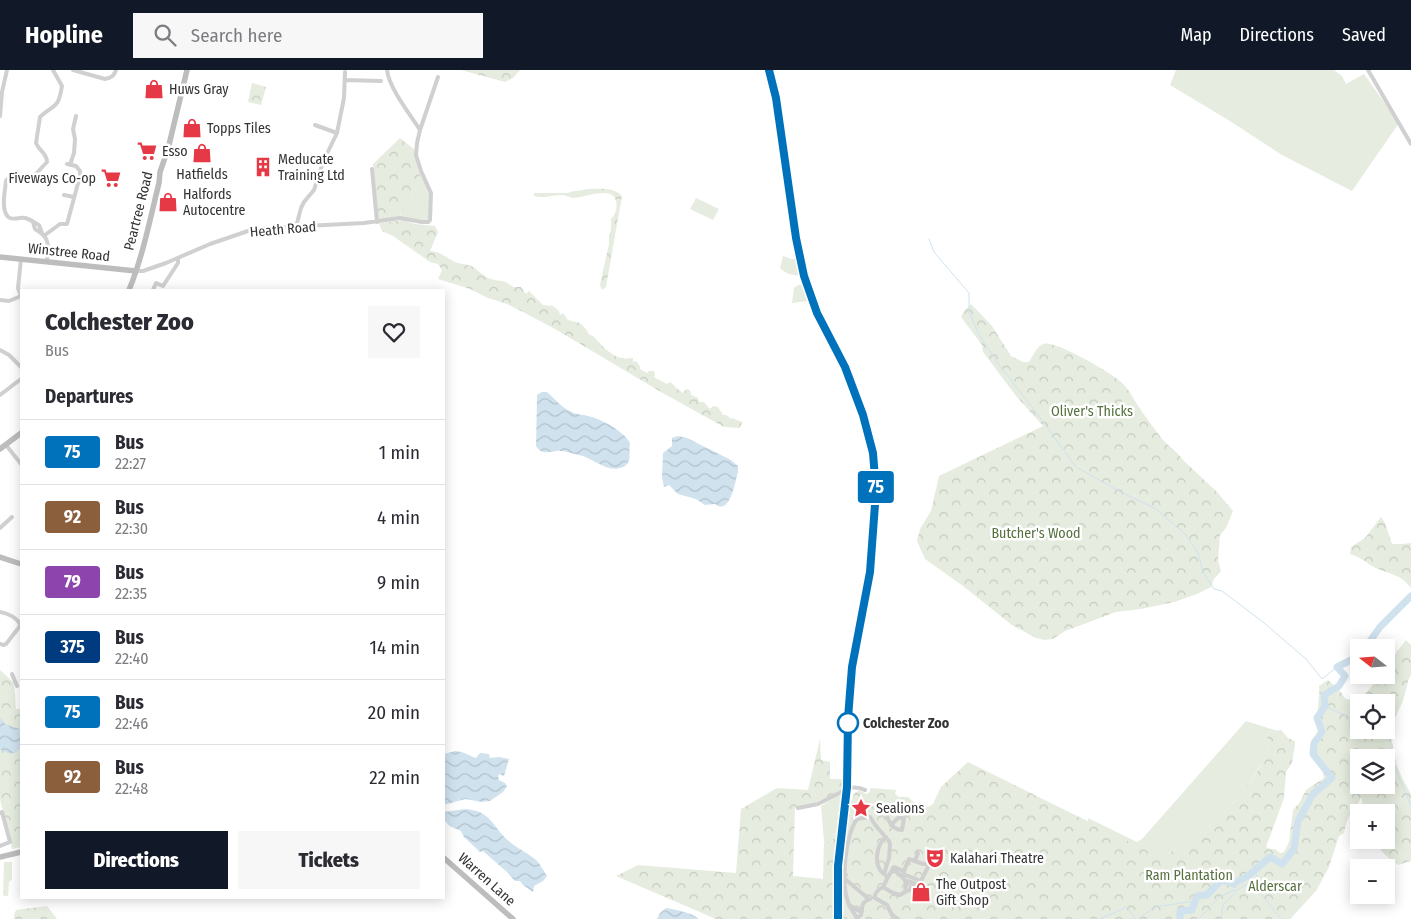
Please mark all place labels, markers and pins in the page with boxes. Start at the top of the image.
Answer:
shop icon: Huws Gray [143,78,165,100]
place label: Huws Gray [169,81,229,98]
shop icon: Topps Tiles [181,117,203,139]
place label: Topps Tiles [207,120,271,137]
supermarket icon: Esso [136,140,158,162]
shop icon: Hatfields [191,142,213,164]
place label: Esso [162,143,188,160]
place label: Meducate Training Ltd [278,151,345,184]
building icon: Meducate Training Ltd [252,156,274,178]
place label: Hatfields [176,166,228,183]
supermarket icon: Fiveways Co-op [100,167,122,189]
place label: Fiveways Co-op [8,170,96,187]
place label: Halfords Autocentre [183,186,246,219]
shop icon: Halfords Autocentre [157,191,179,213]
marker: Colchester Zoo [837,712,859,734]
place label: Colchester Zoo [863,715,950,732]
place icon: Sealions [850,797,872,819]
place label: Sealions [876,800,924,817]
theatre icon: Kalahari Theatre [924,847,946,869]
place label: Kalahari Theatre [950,850,1044,867]
place label: The Outpost Gift Shop [936,876,1007,909]
shop icon: The Outpost Gift Shop [910,881,932,903]

